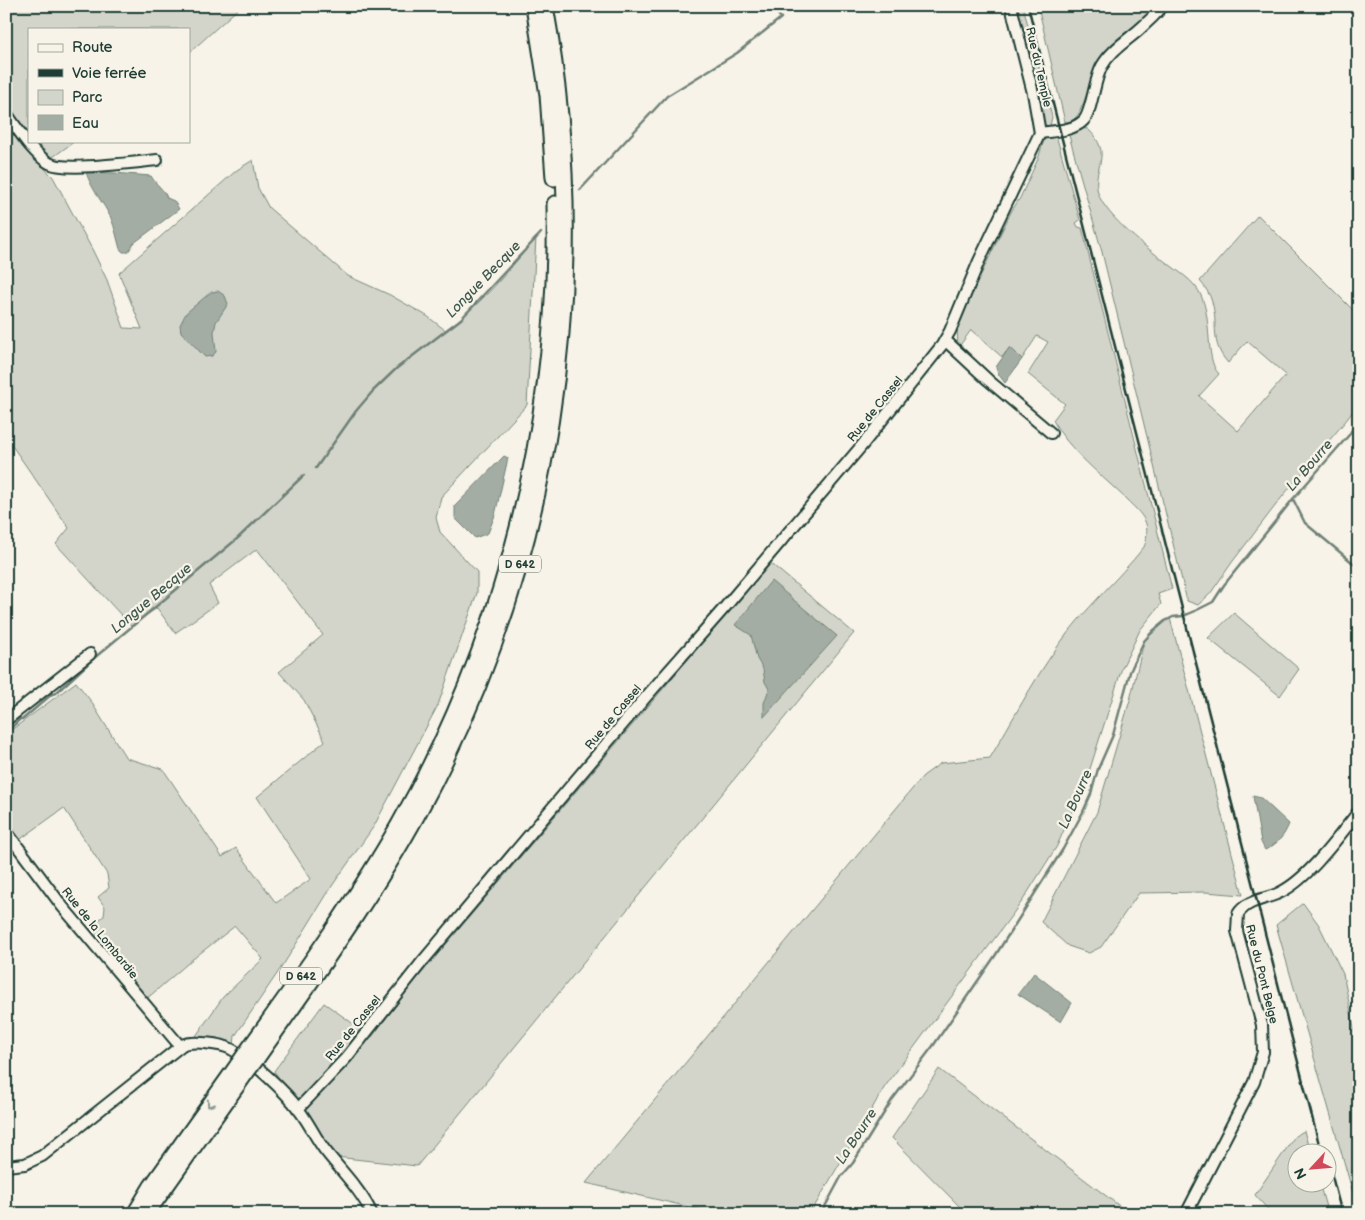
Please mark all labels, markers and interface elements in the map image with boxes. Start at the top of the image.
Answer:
street label: Rue du Temple [1022,26,1055,109]
legend [28,28,190,142]
text: Route [72,38,113,57]
text: Voie ferrée [72,64,147,83]
text: Parc [72,88,102,107]
text: Eau [72,114,99,133]
water label: Longue Becque [442,237,524,321]
street label: Rue de Cassel [844,374,906,445]
water label: La Bourre [1282,436,1336,495]
road number: D 642 [499,556,541,572]
water label: Longue Becque [107,560,195,637]
street label: Rue de Cassel [582,682,645,753]
water label: La Bourre [1055,767,1096,831]
street label: Rue de la Lombardie [58,885,141,982]
street label: Rue du Pont Belge [1242,923,1281,1025]
road number: D 642 [280,968,322,984]
street label: Rue de Cassel [322,993,384,1064]
one-way arrow [207,1098,216,1108]
water label: La Bourre [832,1105,881,1167]
north arrow [1288,1142,1338,1192]
text: N [1291,1165,1311,1182]

